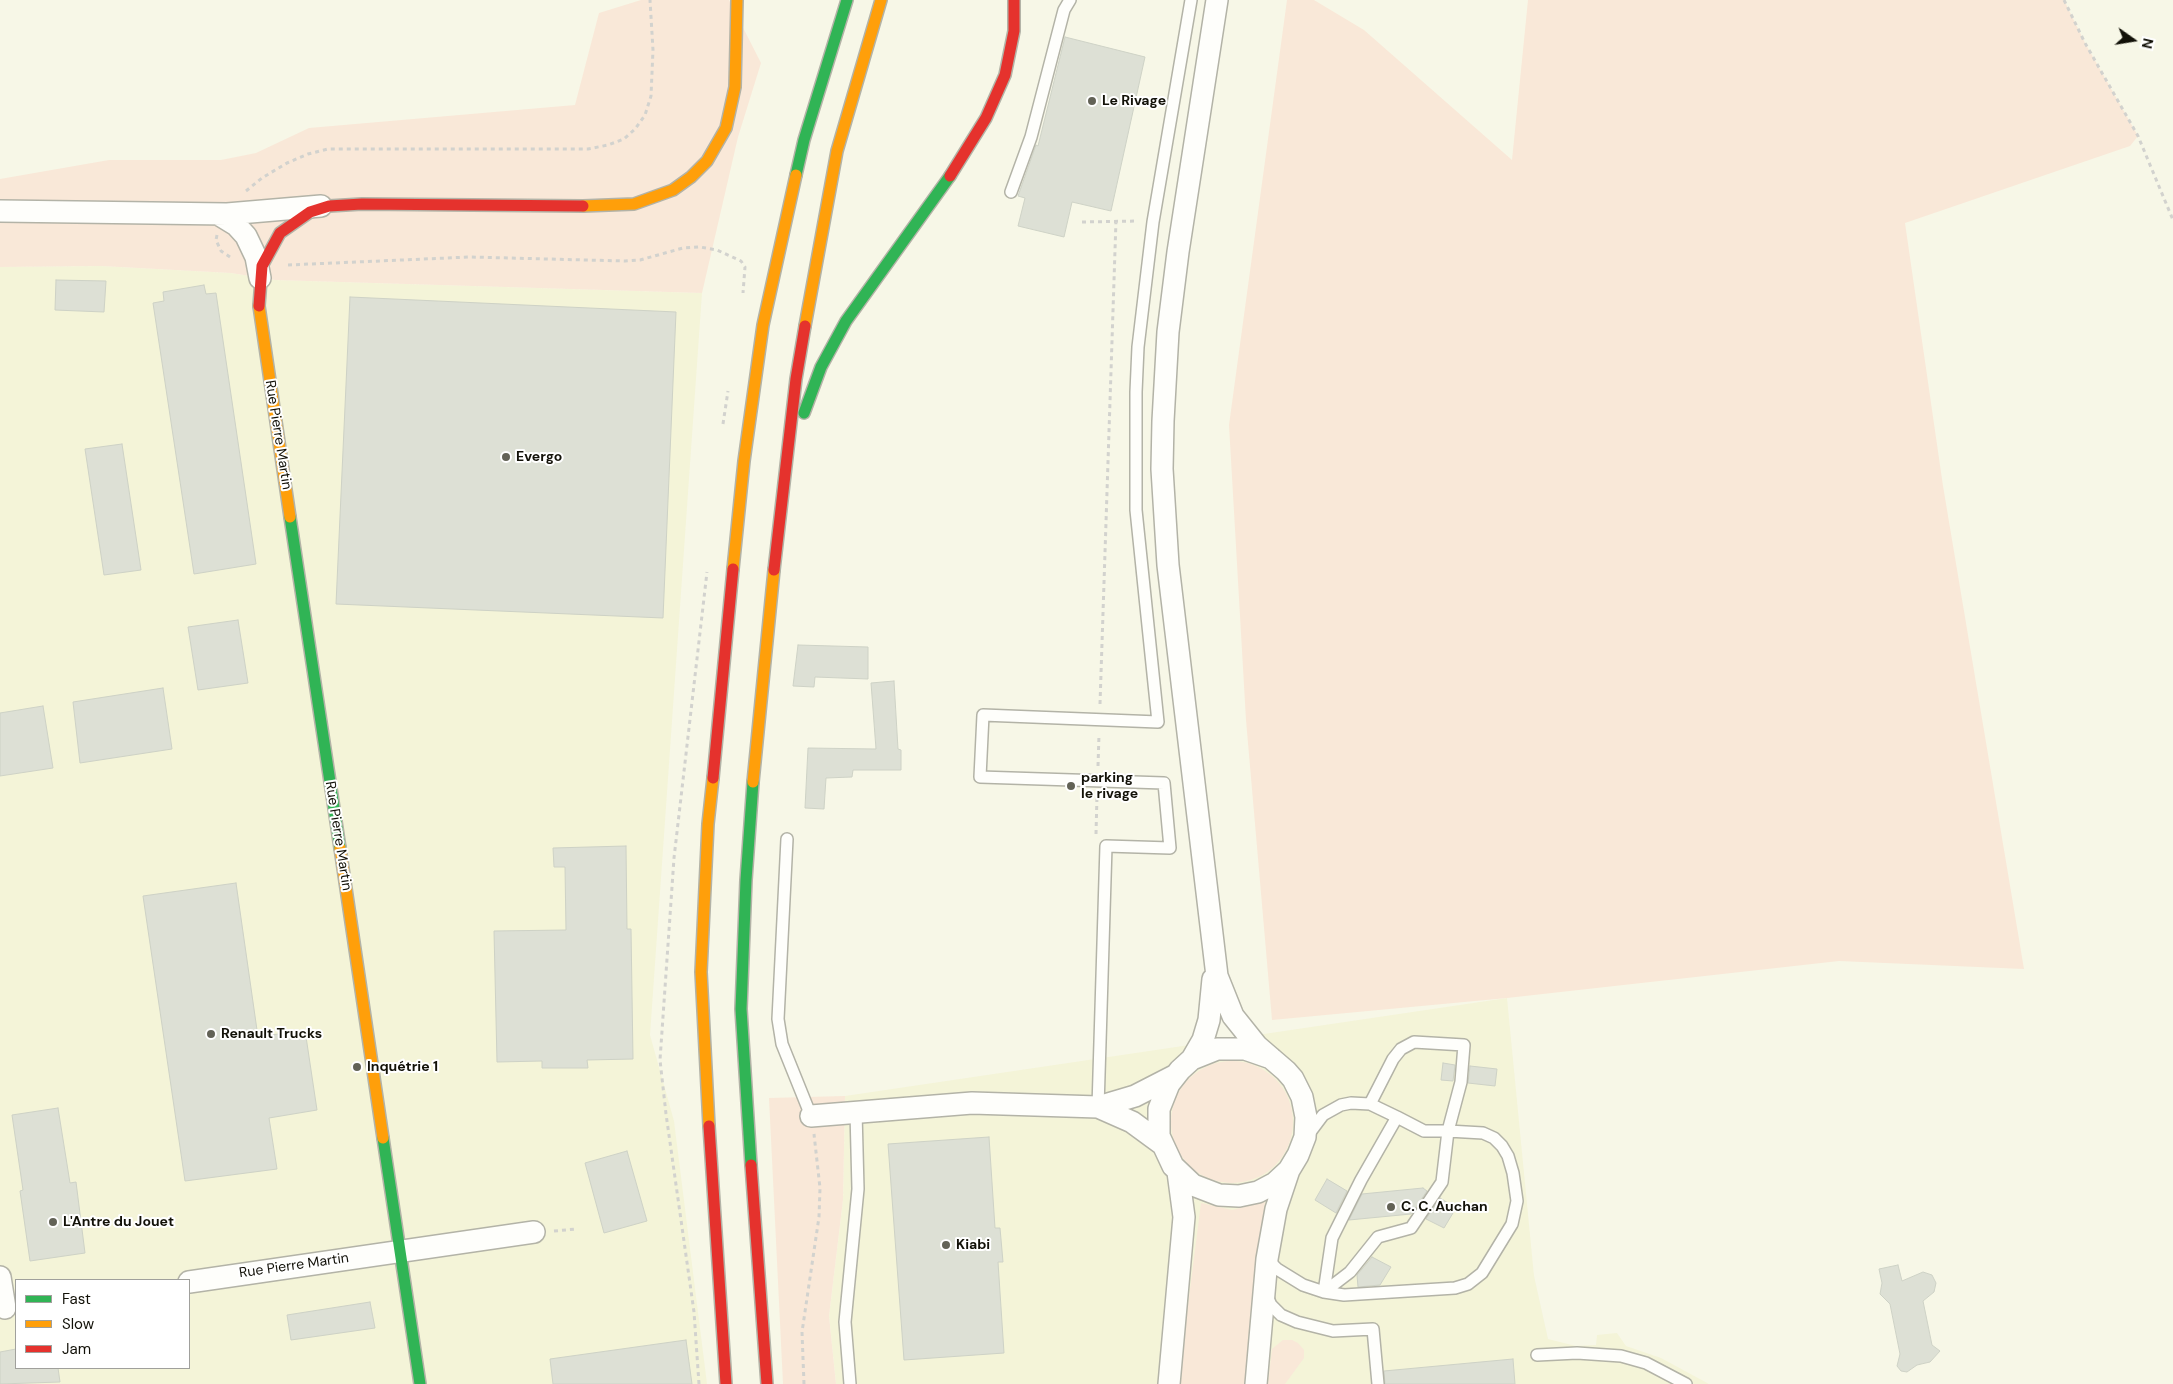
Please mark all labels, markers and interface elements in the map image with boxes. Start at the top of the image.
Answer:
north arrow [2108,15,2158,65]
text: N [2138,36,2158,50]
place label: Le Rivage [1102,93,1166,109]
marker: Le Rivage [1086,95,1098,107]
street label: Rue Pierre Martin [261,379,295,491]
place label: Evergo [516,449,562,465]
marker: Evergo [500,451,512,463]
place label: parking le rivage [1081,770,1138,802]
street label: Rue Pierre Martin [321,780,355,892]
marker: parking le rivage [1065,780,1077,792]
place label: Renault Trucks [221,1026,322,1042]
marker: Renault Trucks [205,1028,217,1040]
place label: Inquétrie 1 [367,1059,438,1075]
marker: Inquétrie 1 [351,1061,363,1073]
place label: C. C. Auchan [1401,1199,1488,1215]
marker: C. C. Auchan [1385,1201,1397,1213]
place label: L'Antre du Jouet [63,1214,174,1230]
marker: L'Antre du Jouet [47,1216,59,1228]
place label: Kiabi [956,1237,990,1253]
marker: Kiabi [940,1239,952,1251]
street label: Rue Pierre Martin [238,1250,350,1282]
legend [15,1279,190,1369]
text: Fast [62,1289,91,1309]
text: Slow [62,1314,94,1334]
text: Jam [62,1339,91,1359]

